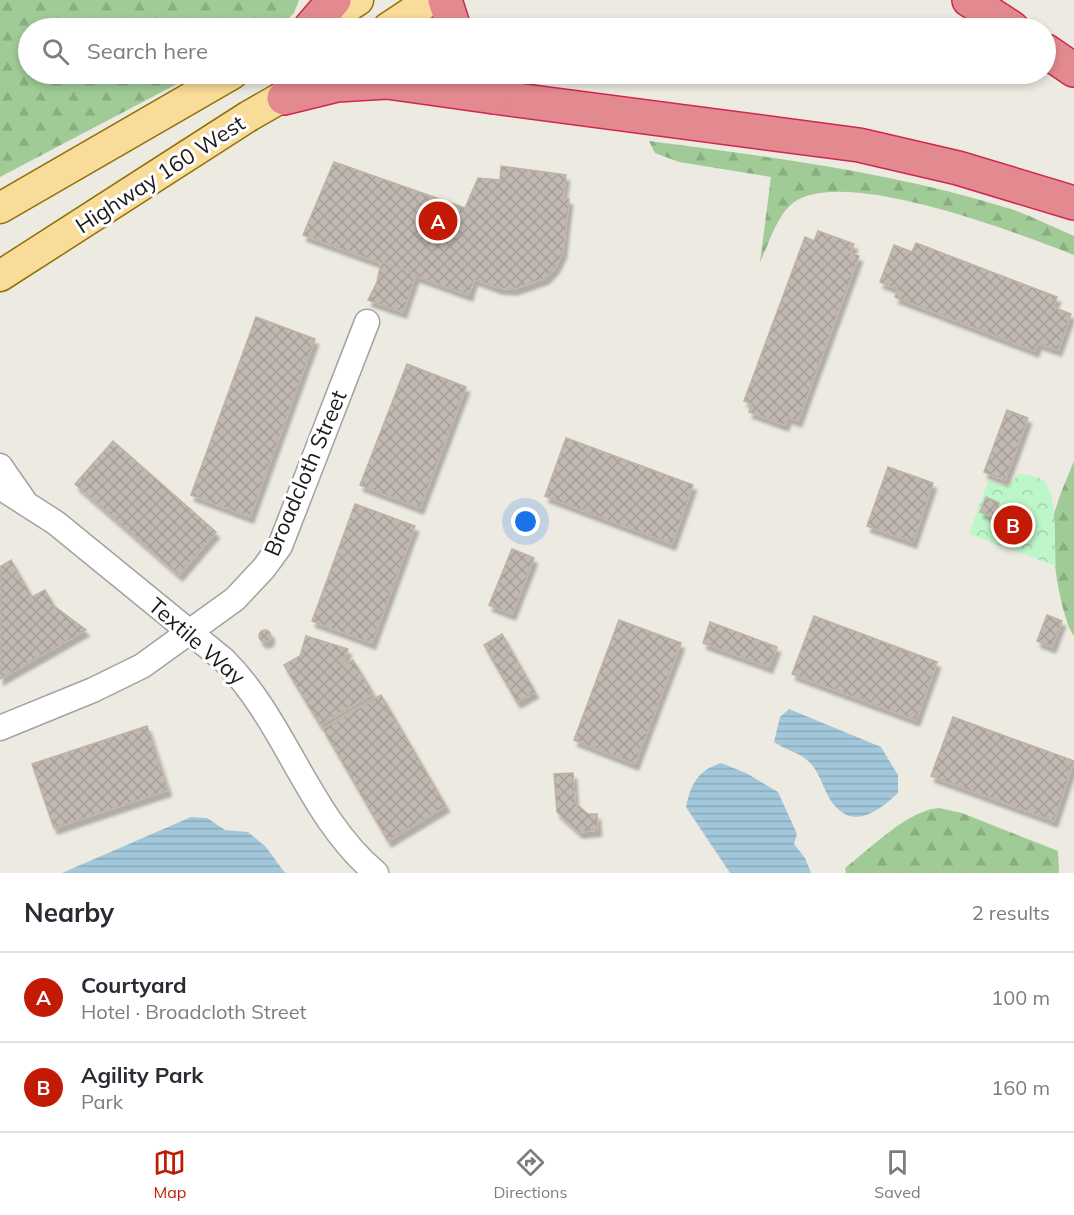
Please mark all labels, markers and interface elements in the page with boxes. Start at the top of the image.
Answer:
search box [18,18,1056,84]
icon: search [39,35,72,68]
text: Search here [87,37,208,65]
street label: Highway 160 West [70,109,250,239]
pin: A [418,198,458,244]
street label: Broadcloth Street [257,386,353,560]
pin: B [994,502,1032,548]
your location [511,507,540,536]
street label: Textile Way [143,591,251,691]
text: Nearby [24,896,114,929]
text: 2 results [972,900,1050,925]
text: Courtyard [81,971,187,999]
text: A [36,985,51,1010]
text: 100 m [991,985,1050,1010]
text: Hotel · Broadcloth Street [81,999,307,1024]
text: Agility Park [81,1061,203,1089]
text: B [37,1075,50,1100]
text: 160 m [991,1075,1050,1100]
text: Park [81,1089,123,1114]
tab: Map [153,1146,186,1202]
tab: Directions [493,1146,567,1202]
tab: Saved [874,1146,921,1202]

